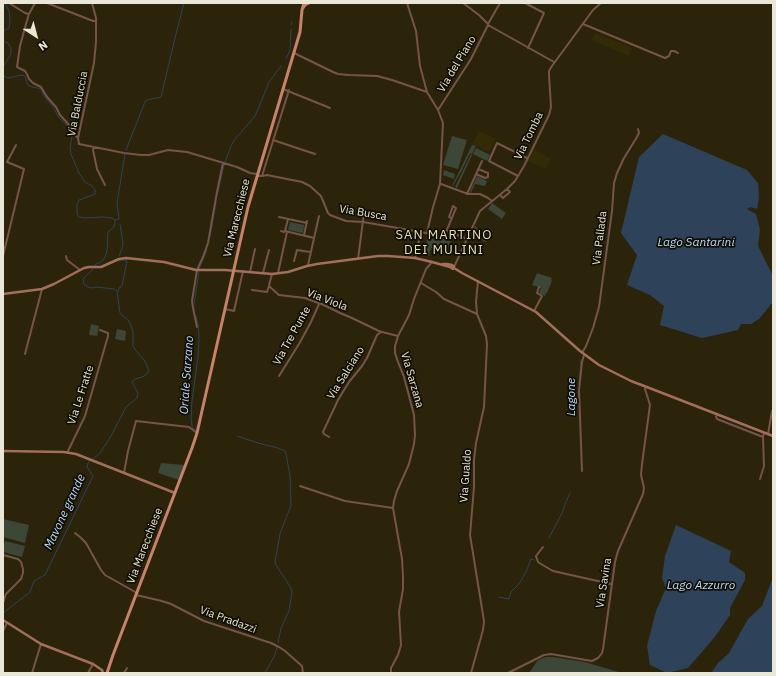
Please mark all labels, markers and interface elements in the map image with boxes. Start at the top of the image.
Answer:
north arrow [16,16,56,56]
street label: Via del Piano [435,33,479,95]
text: N [36,38,50,54]
street label: Via Balduccia [65,70,91,138]
street label: Via Tomba [512,110,546,162]
street label: Via Marecchiese [221,178,253,258]
street label: Via Busca [338,202,388,224]
street label: Via Pallada [590,210,610,266]
district label: SAN MARTINO DEI MULINI [396,227,492,258]
water label: Lago Santarini [657,236,735,250]
street label: Via Viola [305,286,349,314]
street label: Via Tre Punte [270,304,314,368]
water label: Oriale Sarzano [177,335,197,415]
street label: Via Salciano [325,344,367,402]
street label: Via Sarzana [398,351,426,409]
street label: Via Le Fratte [65,364,97,426]
water label: Lagone [565,378,579,416]
street label: Via Gualdo [458,449,474,503]
water label: Mavone grande [41,472,89,552]
street label: Via Marecchiese [124,506,166,586]
street label: Via Savina [594,557,614,609]
water label: Lago Azzurro [667,579,735,593]
street label: Via Pradazzi [198,604,258,636]

